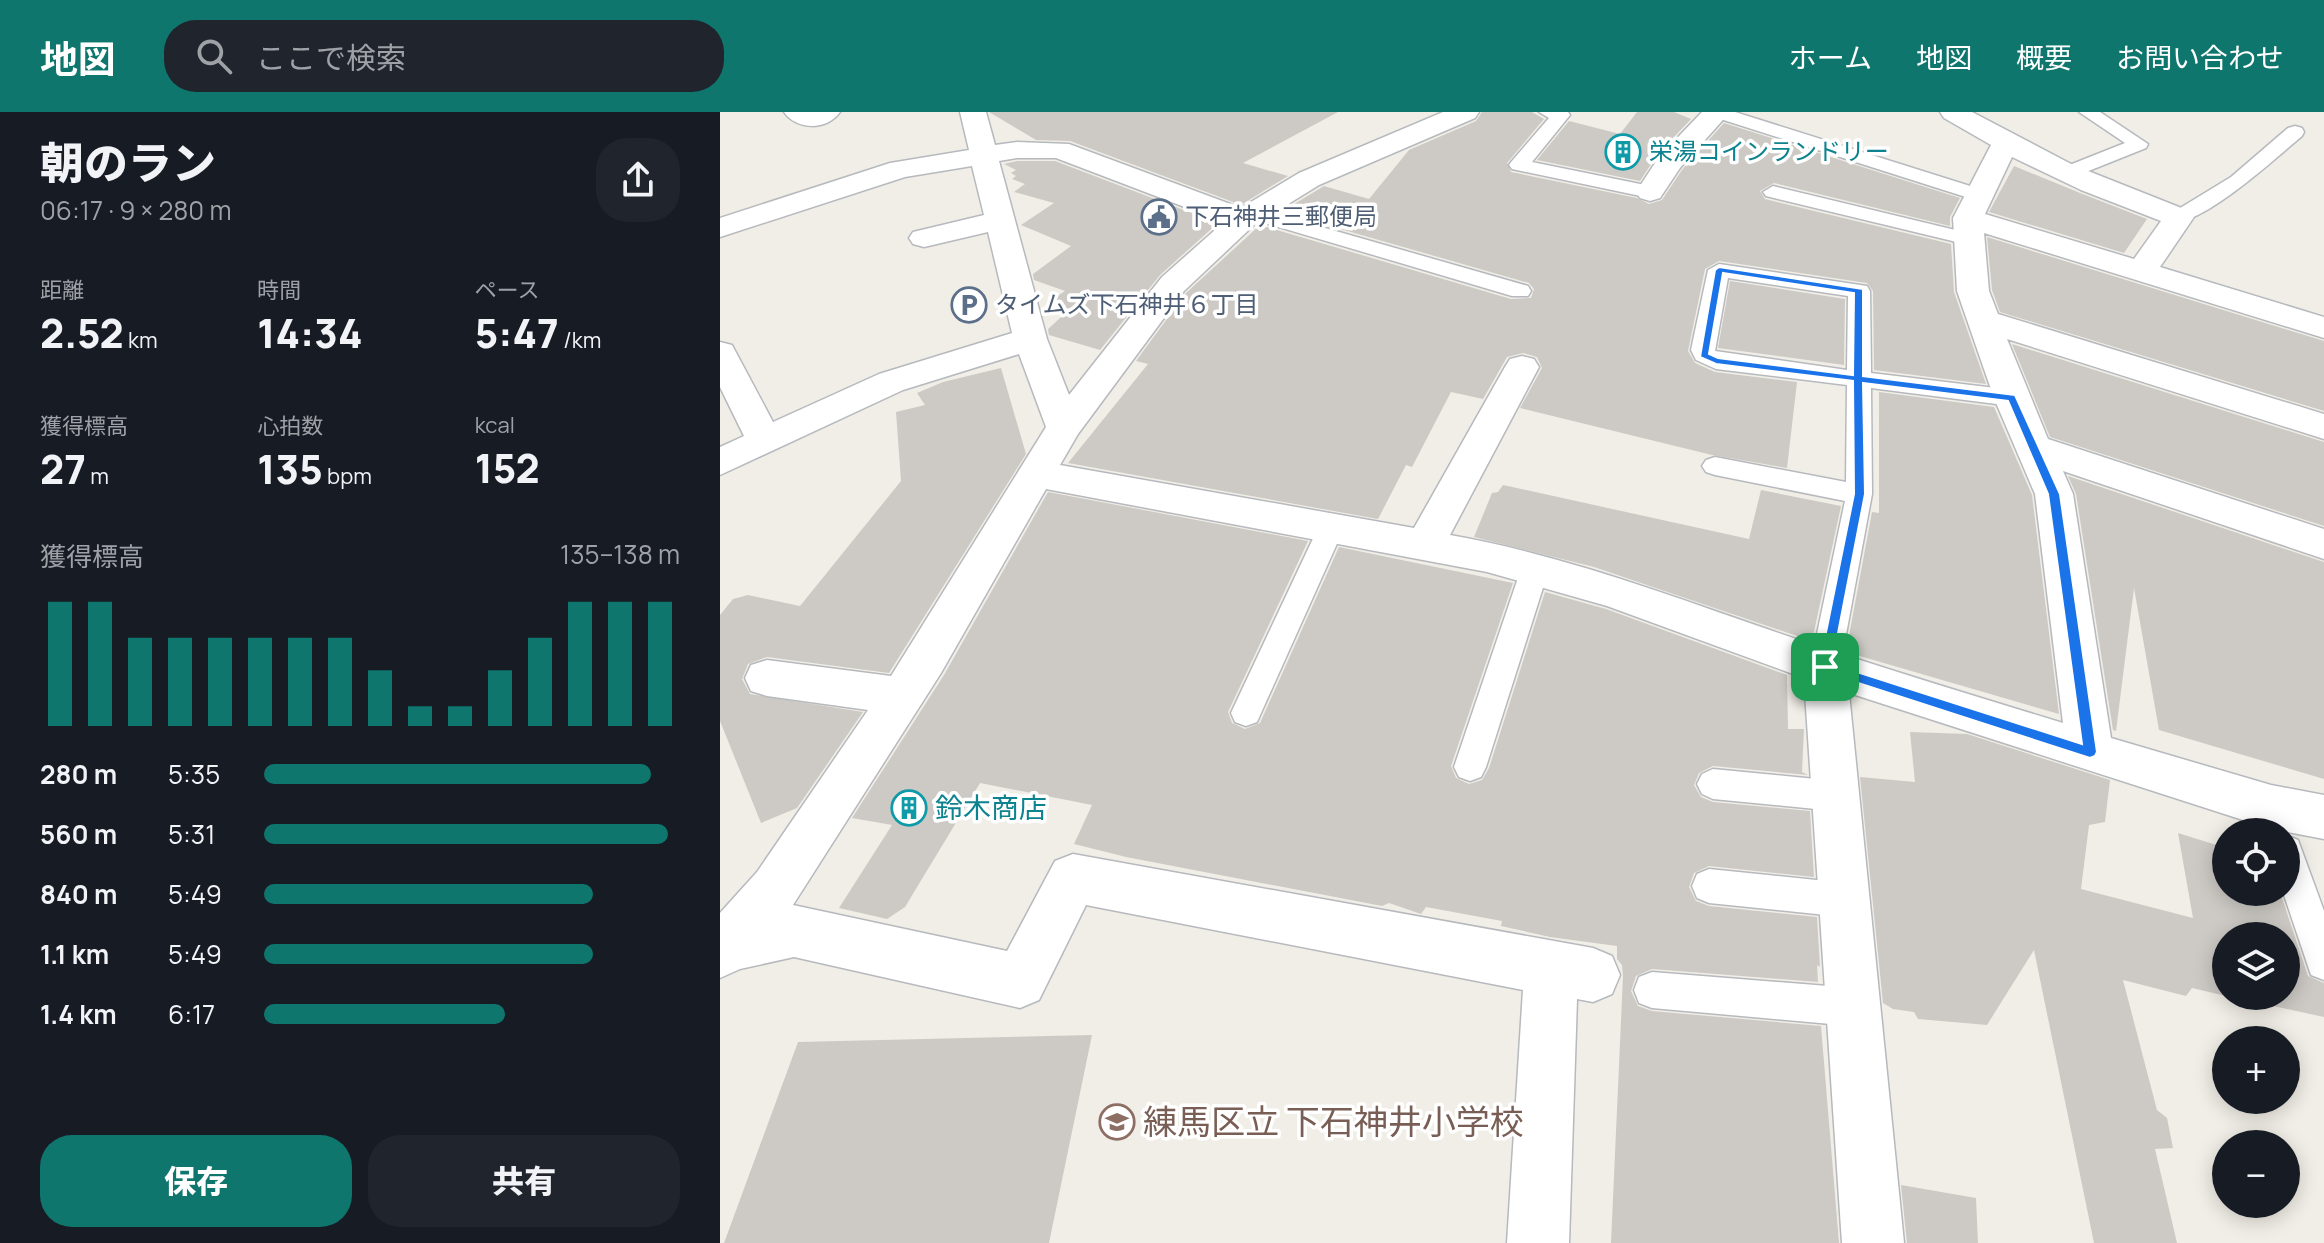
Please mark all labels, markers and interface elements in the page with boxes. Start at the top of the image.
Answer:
search box [164,20,724,92]
text: 地図 [40,32,116,84]
icon: search [192,34,236,78]
text: ここで検索 [256,37,406,78]
text: ホーム [1789,38,1872,76]
text: 地図 [1916,38,1972,76]
text: 概要 [2016,38,2072,76]
text: お問い合わせ [2116,38,2284,76]
text: 朝のラン [40,132,216,192]
building icon: 栄湯コインランドリー [1604,133,1642,171]
place label: 栄湯コインランドリー [1649,134,1889,167]
button: share [596,138,680,222]
text: 06:17 · 9 × 280 m [40,192,231,228]
public building icon: 下石神井三郵便局 [1140,198,1178,236]
place label: 下石神井三郵便局 [1185,199,1377,232]
text: 距離 [40,275,84,305]
text: 時間 [257,275,301,305]
text: ペース [475,275,540,305]
parking icon: タイムズ下石神井６丁目 [950,286,988,324]
place label: タイムズ下石神井６丁目 [995,287,1259,320]
text: 2.52 [40,305,124,360]
text: 14:34 [257,305,363,360]
text: 5:47 [475,305,559,360]
text: km [124,325,158,355]
text: /km [559,325,601,355]
text: kcal [475,410,515,440]
text: 獲得標高 [40,411,128,441]
text: 心拍数 [257,411,323,441]
text: 152 [475,440,540,495]
text: 27 [40,441,86,496]
text: 135 [257,441,323,496]
text: m [86,461,109,491]
text: bpm [323,461,372,491]
text: 135–138 m [560,536,680,572]
text: 獲得標高 [40,538,144,574]
pin [1791,633,1859,701]
icon: arrive [1803,645,1847,689]
text: 280 m [40,756,117,792]
text: 5:35 [168,756,220,792]
place label: 鈴木商店 [935,788,1047,826]
building icon: 鈴木商店 [890,789,928,827]
text: 560 m [40,816,117,852]
text: 5:31 [168,816,215,852]
map controls [2212,818,2300,1218]
button: locate [2212,818,2300,906]
text: 840 m [40,876,117,912]
text: 5:49 [168,876,222,912]
button: layers [2212,922,2300,1010]
text: 1.1 km [40,936,109,972]
text: 5:49 [168,936,222,972]
text: 1.4 km [40,996,117,1032]
text: 6:17 [168,996,215,1032]
button: + [2212,1026,2300,1114]
place label: 練馬区立 下石神井小学校 [1143,1098,1524,1144]
school or university icon: 練馬区立 下石神井小学校 [1098,1103,1136,1141]
button: − [2212,1130,2300,1218]
button: 保存 [40,1135,352,1227]
button: 共有 [368,1135,680,1227]

